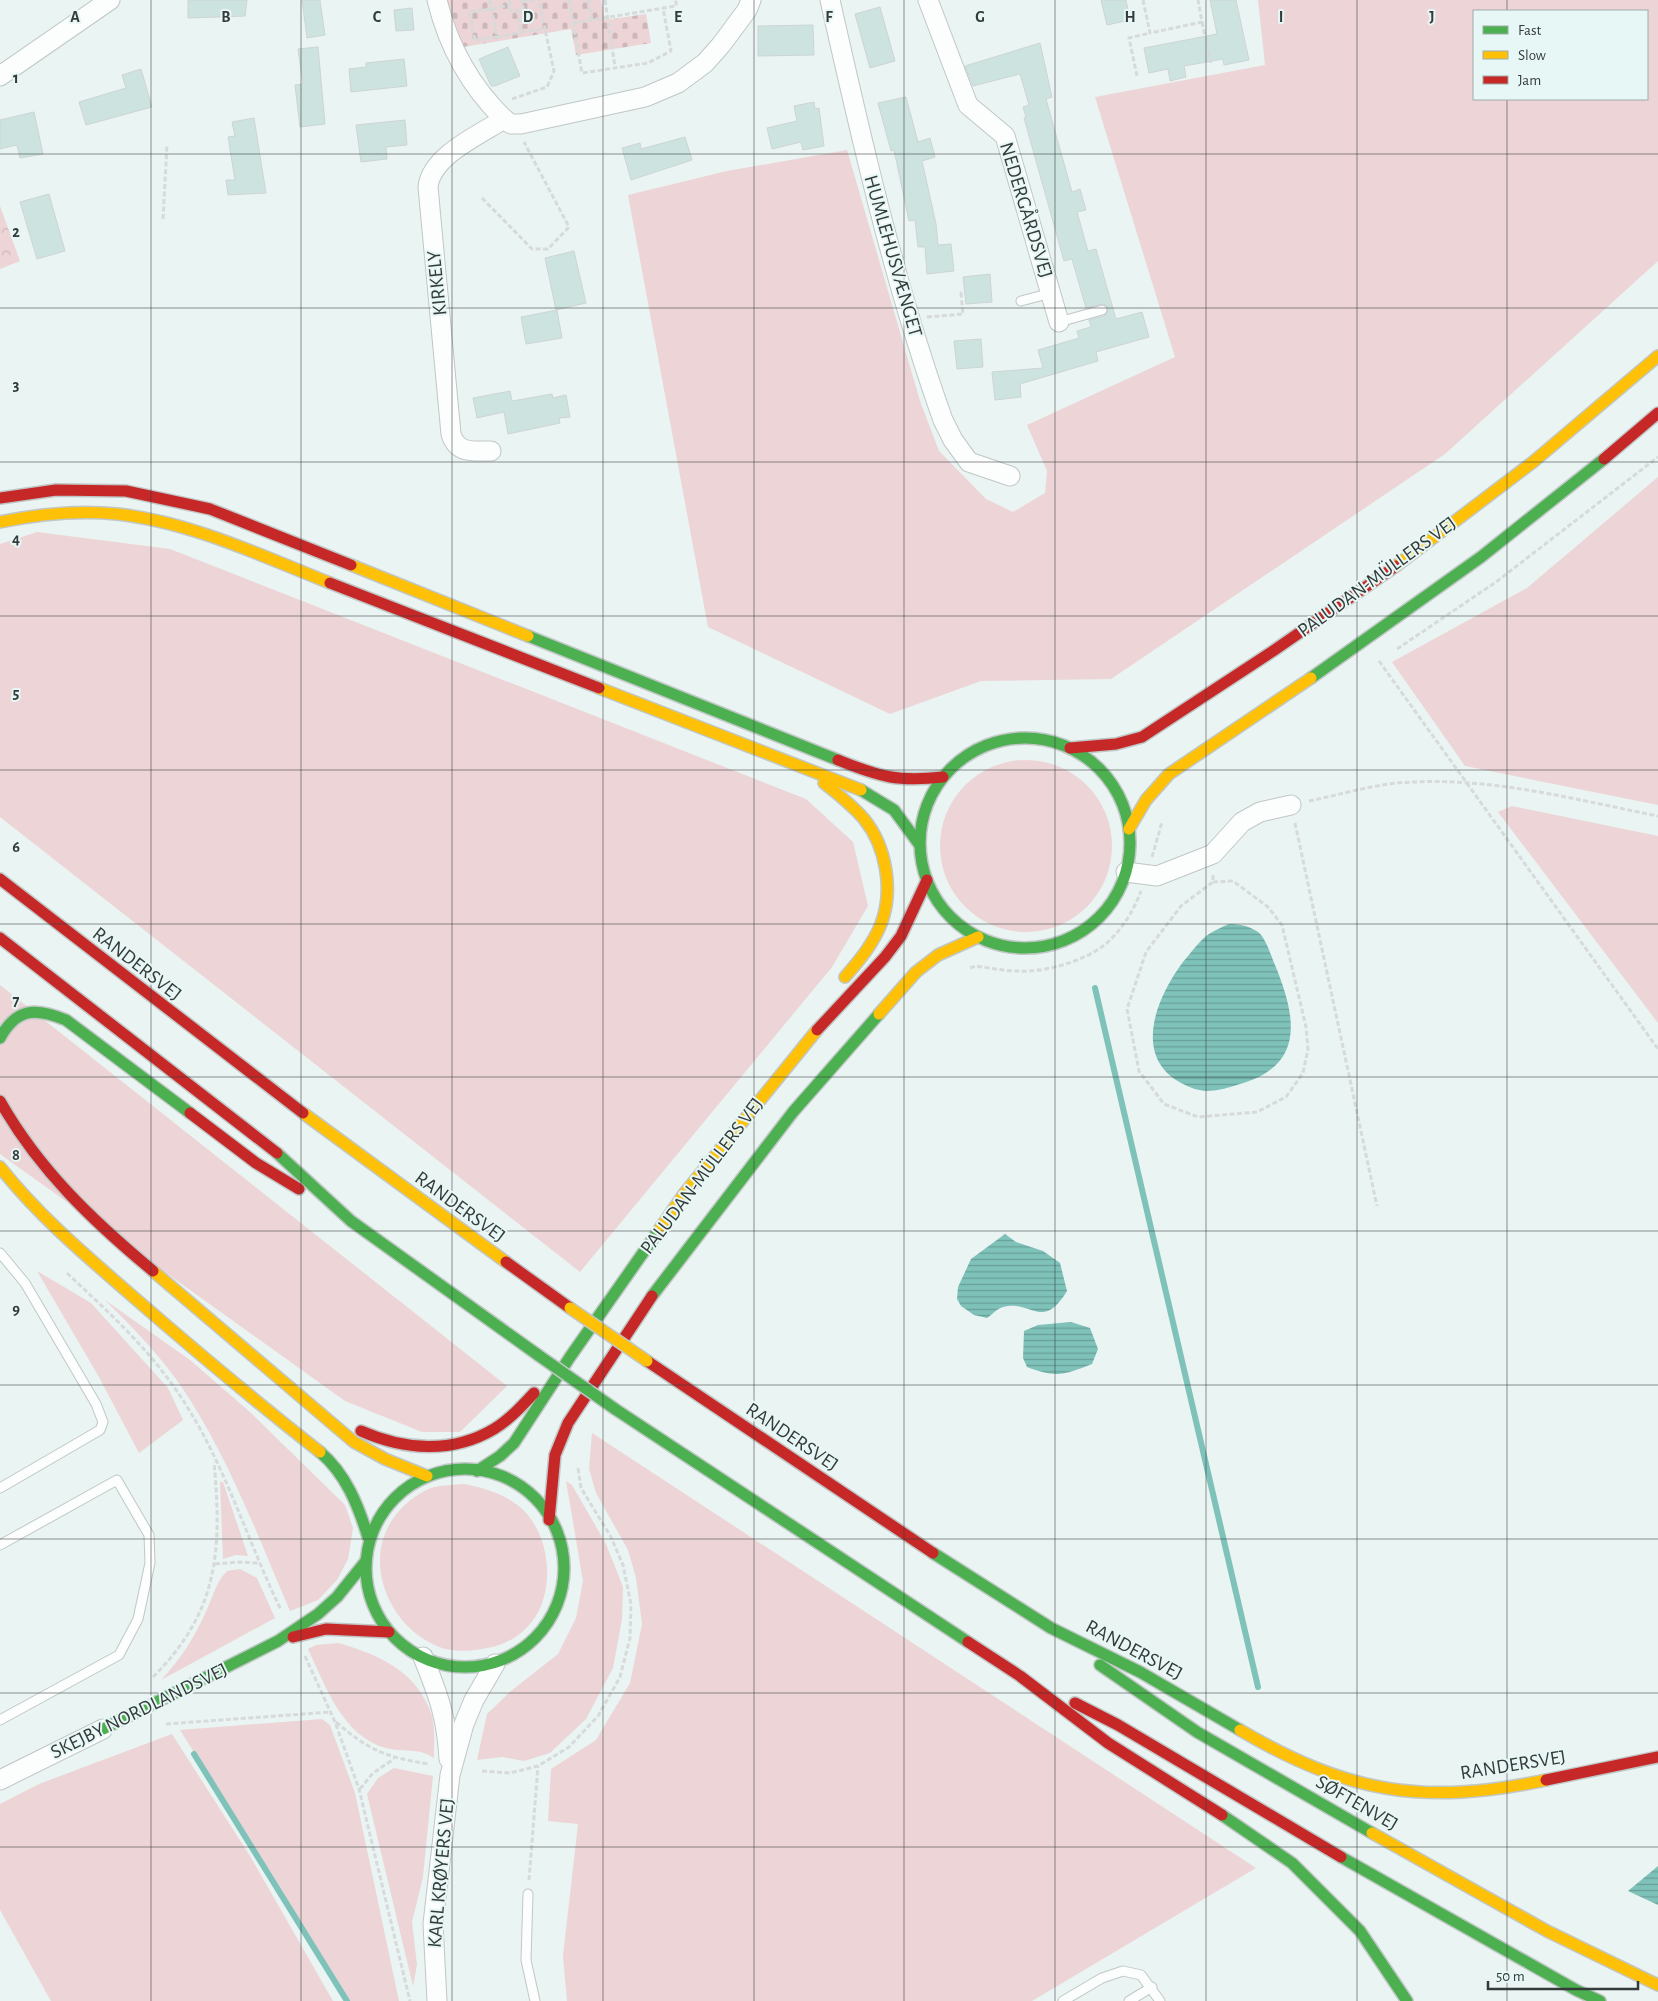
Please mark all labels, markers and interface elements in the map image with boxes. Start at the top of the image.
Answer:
text: A [70,9,80,25]
text: B [221,9,231,25]
text: C [373,9,382,25]
text: D [523,9,534,25]
text: E [674,9,682,25]
text: F [825,9,833,25]
text: G [975,9,985,25]
text: H [1124,9,1136,25]
text: I [1279,9,1283,25]
text: J [1429,9,1435,25]
legend [1473,10,1648,100]
text: Fast [1518,23,1542,38]
text: Slow [1518,48,1546,63]
text: 1 [13,70,19,86]
text: Jam [1518,73,1541,88]
street label: NEDERGÅRDSVEJ [996,139,1057,280]
street label: HUMLEHUSVÆNGET [860,173,926,339]
text: 2 [12,224,20,240]
street label: KIRKELY [424,249,450,317]
text: 3 [13,377,20,393]
street label: PALUDAN-MÜLLERS VEJ [1294,513,1460,641]
text: 4 [12,531,20,547]
text: 5 [13,685,20,701]
text: 6 [12,839,20,855]
street label: RANDERSVEJ [89,923,185,1005]
text: 7 [13,993,20,1009]
street label: PALUDAN-MÜLLERS VEJ [637,1094,767,1258]
text: 8 [12,1147,20,1163]
street label: RANDERSVEJ [411,1168,509,1246]
text: 9 [12,1301,20,1317]
street label: RANDERSVEJ [742,1399,842,1475]
street label: RANDERSVEJ [1082,1616,1186,1684]
street label: SKEJBY NORDLANDSVEJ [47,1660,231,1762]
street label: RANDERSVEJ [1459,1747,1567,1783]
street label: SØFTENVEJ [1313,1772,1401,1834]
street label: KARL KRØYERS VEJ [424,1797,458,1949]
scale bar [1488,1958,1638,1990]
text: 50 m [1496,1969,1525,1984]

